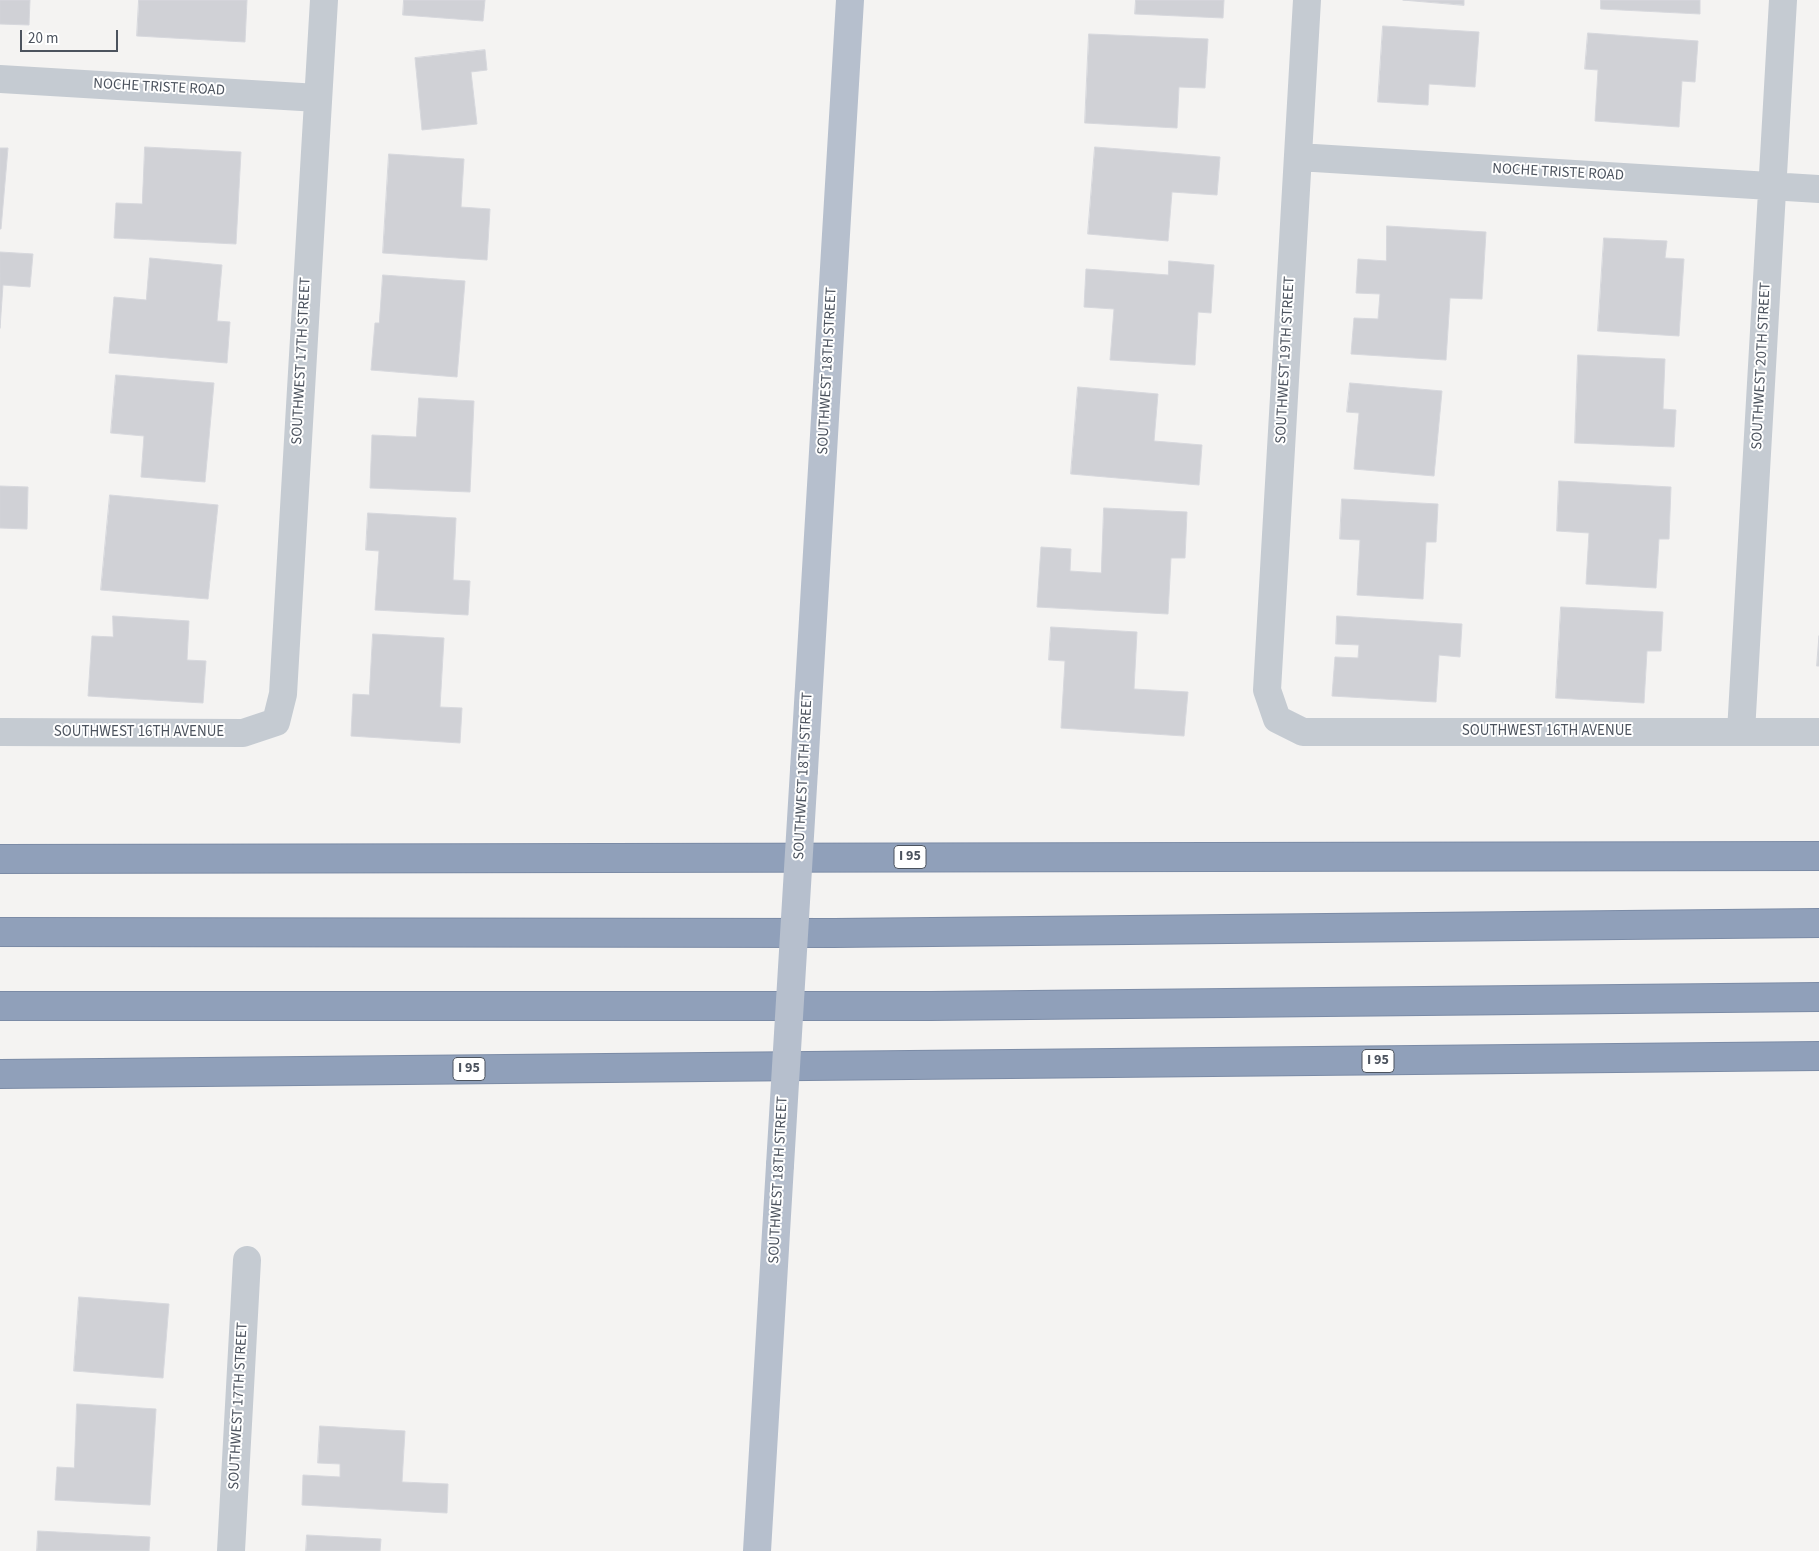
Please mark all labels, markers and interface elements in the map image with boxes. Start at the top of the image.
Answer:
scale bar [22,20,120,52]
text: 20 m [28,28,58,49]
street label: NOCHE TRISTE ROAD [93,76,225,100]
street label: NOCHE TRISTE ROAD [1492,161,1624,185]
street label: SOUTHWEST 19TH STREET [1273,276,1299,444]
street label: SOUTHWEST 17TH STREET [289,277,315,445]
street label: SOUTHWEST 20TH STREET [1749,282,1775,450]
street label: SOUTHWEST 18TH STREET [815,287,841,455]
street label: SOUTHWEST 18TH STREET [791,692,817,860]
street label: SOUTHWEST 16TH AVENUE [1462,723,1632,741]
street label: SOUTHWEST 16TH AVENUE [54,724,224,742]
road number: I 95 [894,846,926,869]
road number: I 95 [1362,1050,1394,1072]
road number: I 95 [453,1058,485,1080]
street label: SOUTHWEST 18TH STREET [766,1096,792,1264]
street label: SOUTHWEST 17TH STREET [226,1322,252,1490]

